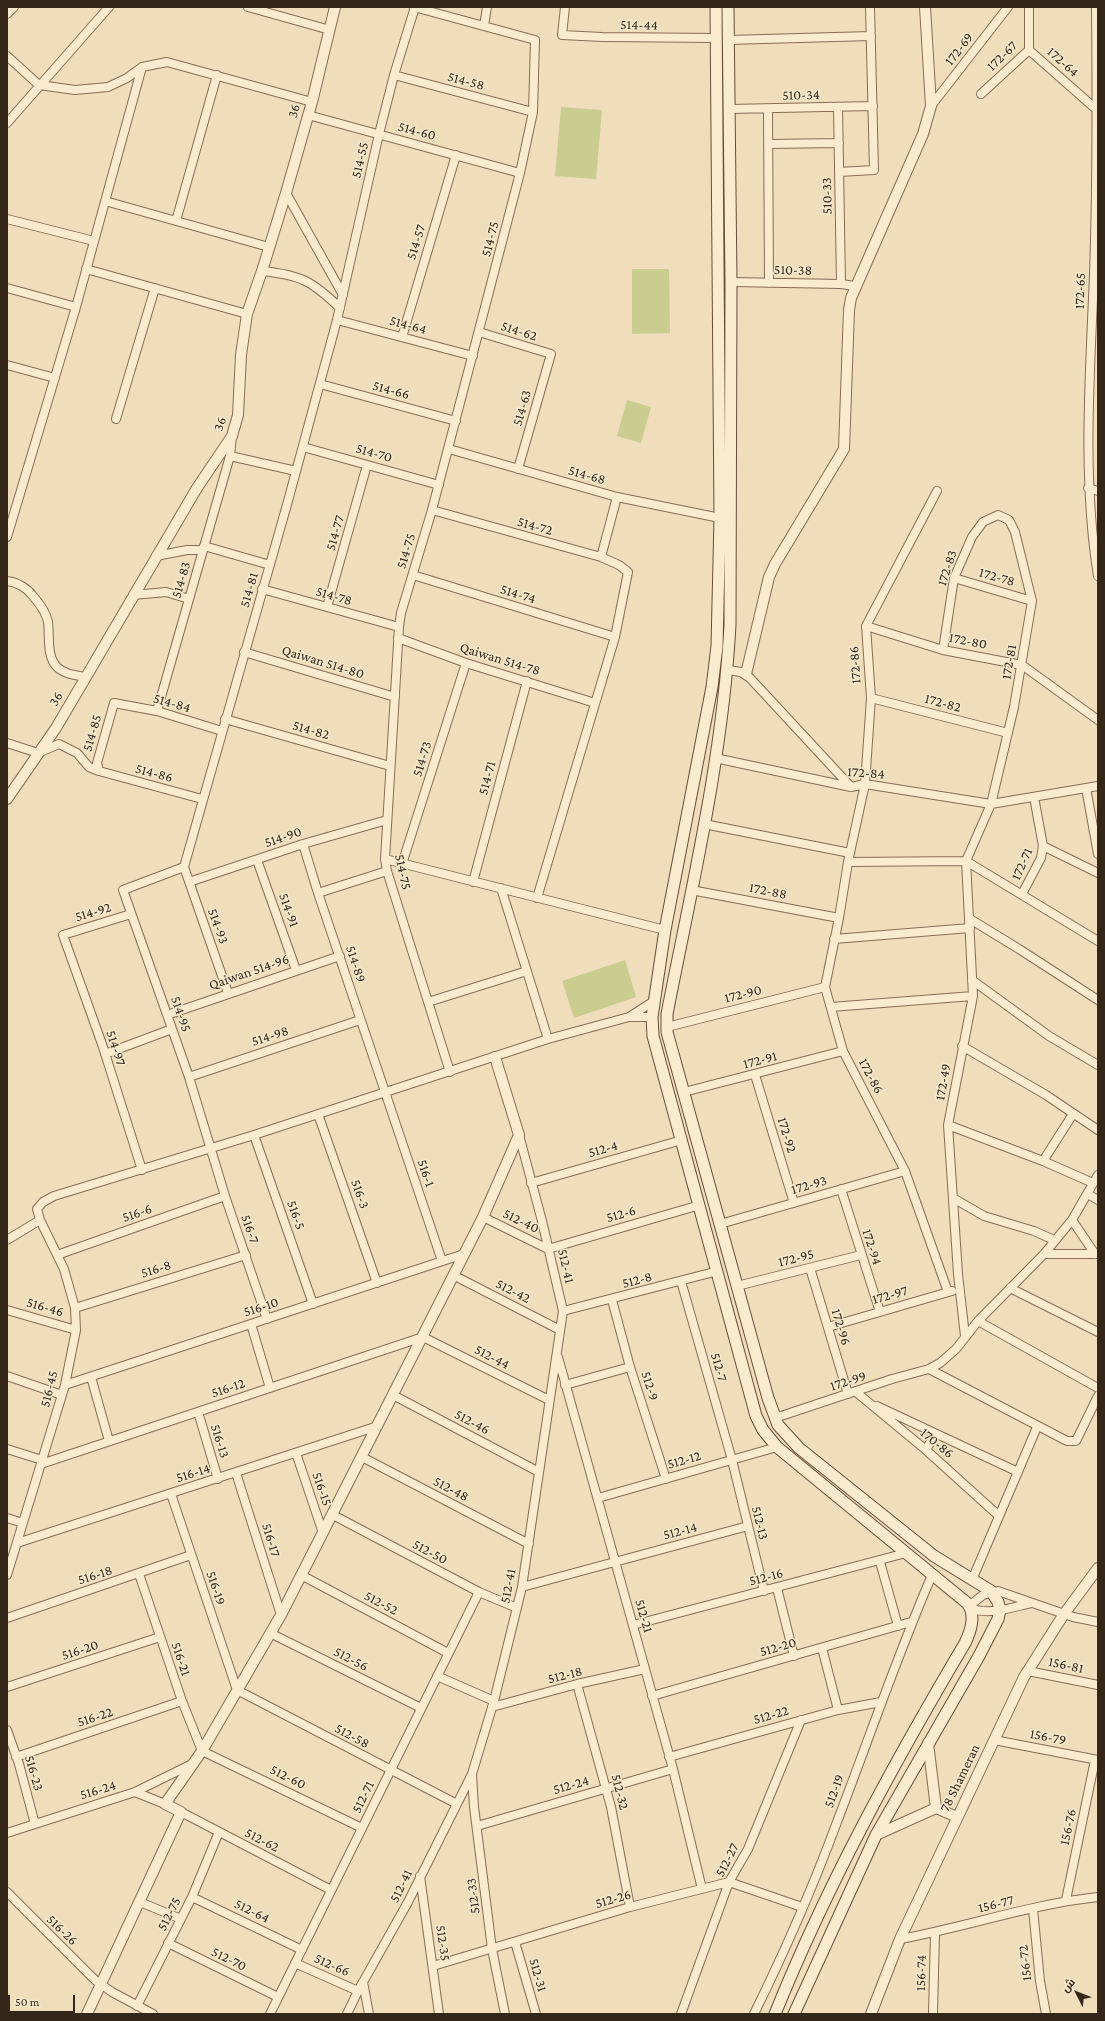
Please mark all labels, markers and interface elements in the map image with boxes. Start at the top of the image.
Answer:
street label: 514-44 [620,16,658,34]
street label: 172-69 [941,29,977,69]
street label: 172-67 [983,37,1021,75]
street label: 172-64 [1044,43,1082,81]
street label: 514-58 [446,68,486,94]
street label: 510-34 [782,86,820,104]
street label: 36 [284,102,304,120]
street label: 514-60 [396,118,438,144]
street label: 514-55 [348,140,372,180]
street label: 510-33 [818,177,836,215]
street label: 514-75 [477,219,503,259]
street label: 514-57 [403,222,429,262]
street label: 510-38 [774,261,812,279]
street label: 172-65 [1071,273,1089,309]
street label: 514-64 [388,312,428,338]
street label: 514-62 [499,317,539,345]
street label: 514-66 [371,377,411,403]
street label: 514-63 [509,388,535,428]
street label: 36 [210,415,230,433]
street label: 514-70 [354,440,394,466]
street label: 514-68 [566,462,608,488]
street label: 514-77 [322,513,348,553]
street label: 514-72 [515,513,555,539]
street label: 514-75 [393,531,419,571]
street label: 172-83 [933,548,961,588]
street label: 514-83 [168,560,194,600]
street label: 172-78 [977,564,1017,590]
street label: 514-81 [236,571,262,609]
street label: 514-74 [498,581,538,607]
street label: 514-78 [314,583,354,609]
street label: 172-80 [948,629,988,653]
street label: Qaiwan 514-78 [458,639,542,679]
street label: Qaiwan 514-80 [280,642,366,682]
street label: 172-81 [998,643,1020,681]
street label: 172-86 [845,646,865,684]
street label: 36 [45,689,67,709]
street label: 514-84 [151,690,193,716]
street label: 172-82 [923,690,963,716]
street label: 514-85 [79,713,105,753]
street label: 514-82 [291,717,331,743]
street label: 514-73 [409,739,435,779]
street label: 514-71 [474,759,500,797]
street label: 514-86 [133,760,175,786]
street label: 172-84 [847,763,885,783]
street label: 514-90 [262,823,304,851]
street label: 172-71 [1007,845,1037,883]
street label: 514-75 [391,853,415,891]
street label: 172-88 [748,879,788,903]
street label: 514-91 [275,891,303,929]
street label: 514-92 [73,899,113,925]
street label: 514-93 [204,906,232,946]
street label: 514-89 [342,943,370,985]
street label: Qaiwan 514-96 [207,950,291,994]
street label: 172-90 [723,981,763,1007]
street label: 514-95 [167,994,195,1034]
street label: 514-98 [249,1022,291,1050]
street label: 514-97 [102,1028,130,1068]
street label: 172-91 [741,1047,779,1073]
street label: 172-86 [855,1055,887,1097]
street label: 172-49 [932,1062,954,1102]
street label: 172-92 [774,1115,800,1155]
street label: 512-4 [586,1137,620,1161]
street label: 516-1 [414,1157,438,1189]
street label: 172-93 [789,1172,829,1198]
street label: 516-3 [347,1177,373,1211]
street label: 516-5 [283,1198,309,1232]
street label: 516-6 [120,1200,154,1226]
street label: 512-6 [604,1202,638,1226]
street label: 512-40 [500,1205,542,1237]
street label: 516-7 [237,1212,263,1246]
street label: 172-94 [858,1227,886,1267]
street label: 172-95 [776,1245,816,1271]
street label: 512-41 [554,1247,578,1285]
street label: 516-8 [139,1256,173,1282]
street label: 512-8 [620,1268,654,1292]
street label: 512-42 [493,1275,533,1307]
street label: 172-97 [870,1282,910,1308]
street label: 516-10 [241,1293,281,1321]
street label: 516-46 [25,1294,65,1320]
street label: 172-96 [828,1307,854,1347]
street label: 512-44 [472,1341,512,1373]
street label: 512-7 [707,1351,731,1383]
street label: 172-99 [828,1367,868,1395]
street label: 516-45 [36,1369,62,1409]
street label: 512-9 [637,1369,663,1403]
street label: 516-12 [209,1375,247,1401]
street label: 512-46 [452,1406,492,1438]
street label: 516-13 [207,1422,233,1460]
street label: 170-86 [917,1424,957,1462]
street label: 512-12 [665,1447,703,1473]
street label: 516-14 [174,1460,212,1486]
street label: 516-15 [308,1470,336,1508]
street label: 512-48 [430,1473,472,1505]
street label: 512-13 [748,1504,772,1542]
street label: 512-14 [661,1518,699,1544]
street label: 516-17 [258,1521,284,1559]
street label: 512-50 [410,1536,450,1568]
street label: 516-18 [76,1562,114,1588]
street label: 512-16 [747,1564,785,1590]
street label: 512-41 [496,1567,520,1605]
street label: 516-19 [202,1569,230,1607]
street label: 512-52 [361,1587,401,1619]
street label: 512-21 [631,1597,657,1635]
street label: 512-20 [758,1634,798,1660]
street label: 516-20 [59,1636,101,1664]
street label: 516-21 [167,1640,195,1678]
street label: 512-56 [331,1643,371,1675]
street label: 156-81 [1047,1653,1085,1677]
street label: 512-18 [546,1663,584,1687]
street label: 512-22 [751,1702,791,1728]
street label: 516-22 [75,1703,115,1731]
street label: 512-58 [332,1720,372,1752]
street label: 156-79 [1028,1725,1068,1749]
street label: 78 Shameran [936,1741,984,1815]
street label: 516-23 [21,1753,47,1793]
street label: 512-60 [267,1761,309,1793]
street label: 512-24 [551,1772,591,1798]
street label: 512-19 [820,1772,848,1810]
street label: 512-32 [607,1773,633,1811]
street label: 516-24 [78,1777,118,1803]
street label: 512-71 [348,1778,378,1816]
street label: 156-76 [1056,1807,1080,1847]
street label: 512-62 [242,1824,282,1856]
street label: 512-27 [711,1840,743,1880]
street label: 512-41 [386,1867,416,1905]
street label: 512-33 [462,1877,484,1915]
street label: 512-26 [593,1886,633,1912]
street label: 156-77 [976,1891,1016,1917]
street label: 512-75 [153,1894,185,1934]
street label: 512-64 [232,1895,272,1927]
street label: 516-26 [43,1911,81,1949]
street label: 512-35 [432,1924,454,1962]
street label: 512-70 [209,1943,249,1975]
street label: 156-72 [1015,1944,1035,1982]
street label: 512-66 [312,1950,352,1980]
street label: 156-74 [912,1955,930,1991]
street label: 512-31 [525,1956,551,1994]
north arrow [1057,1973,1097,2013]
text: ش [1059,1976,1077,1994]
scale bar [10,1987,77,2013]
text: 50 m [15,1995,39,2009]

